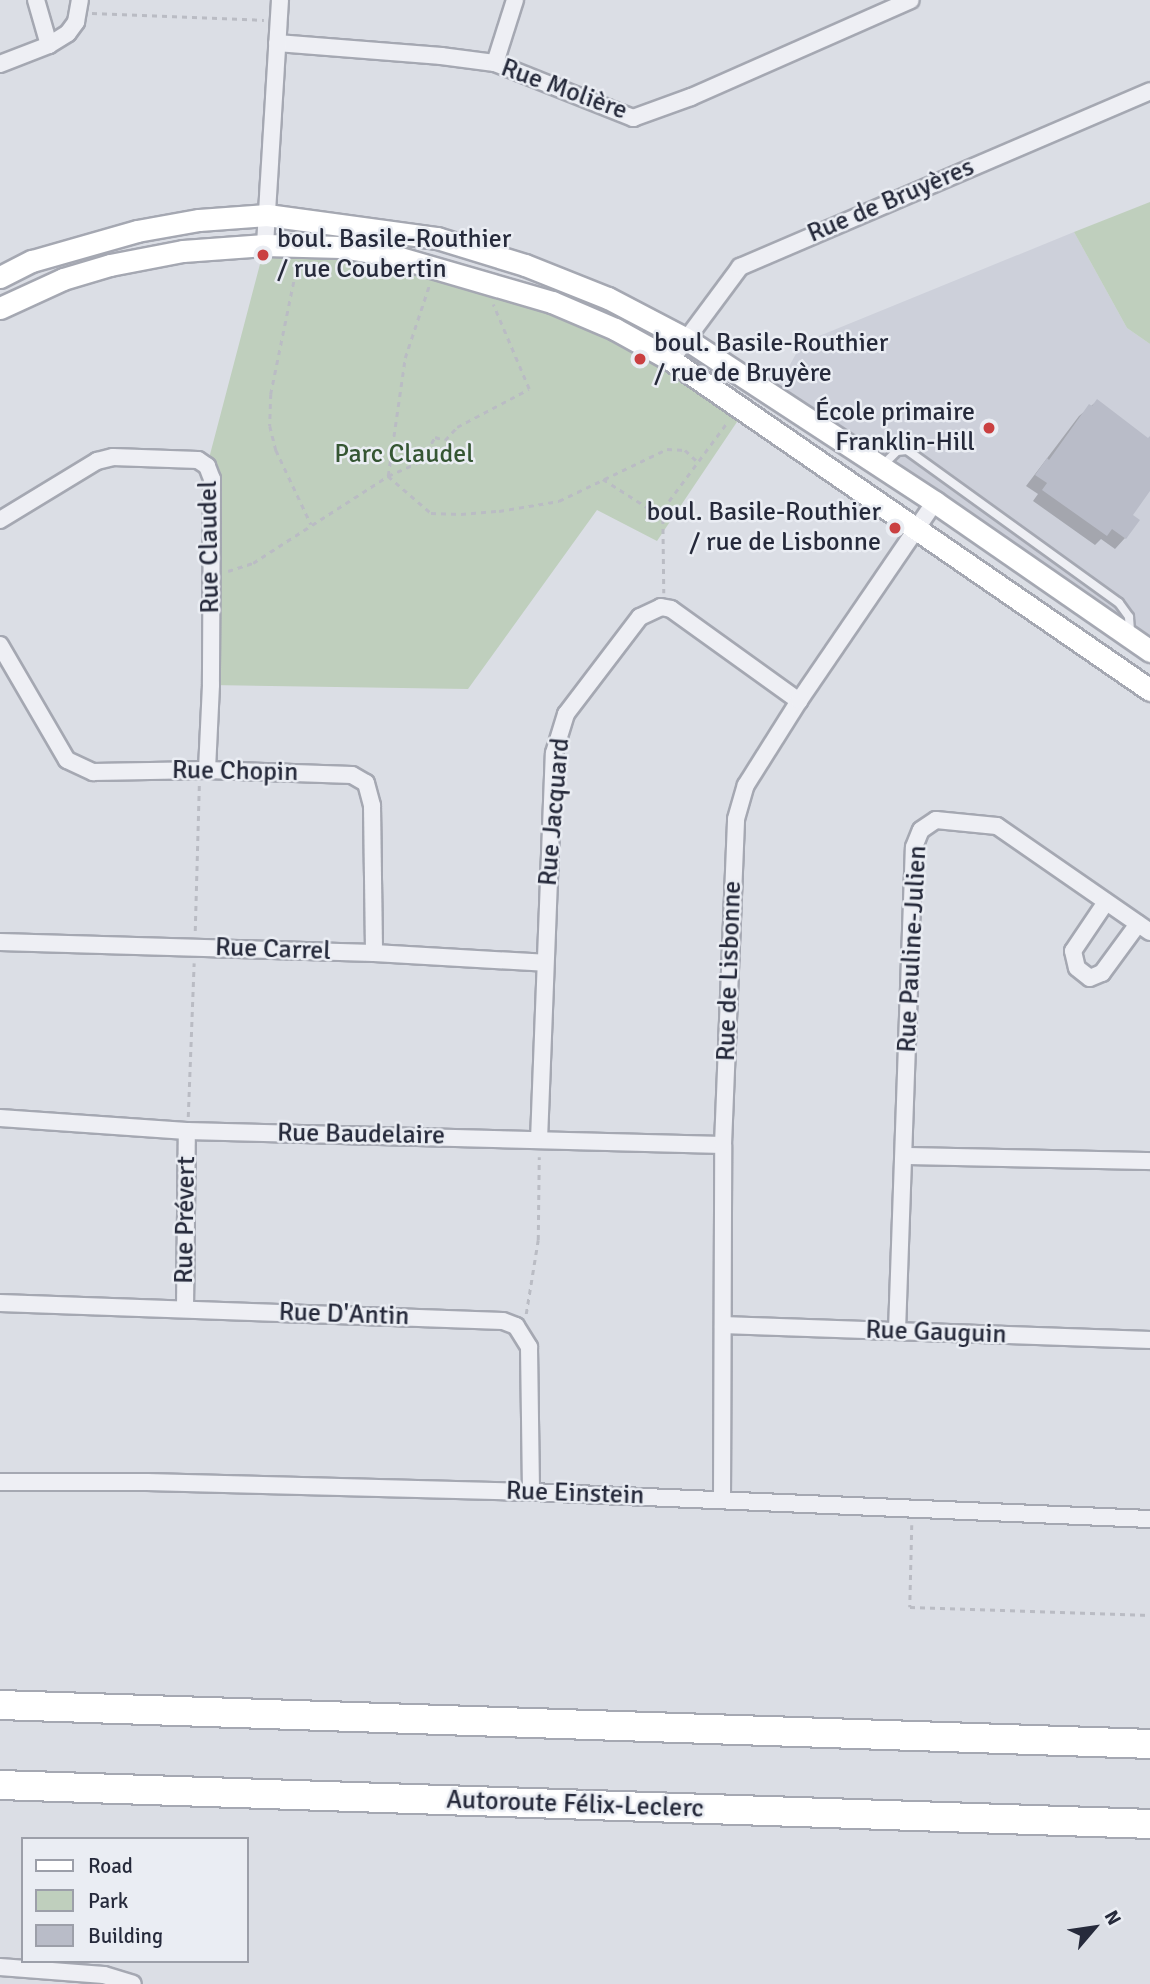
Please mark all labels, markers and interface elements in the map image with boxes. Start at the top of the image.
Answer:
street label: Rue Molière [497,53,631,127]
street label: Rue de Bruyères [803,152,979,250]
place label: boul. Basile-Routhier / rue Coubertin [277,224,511,286]
marker: boul. Basile-Routhier / rue Coubertin [255,247,271,263]
place label: boul. Basile-Routhier / rue de Bruyère [654,328,888,390]
marker: boul. Basile-Routhier / rue de Bruyère [632,351,648,367]
place label: École primaire Franklin-Hill [815,397,975,458]
marker: École primaire Franklin-Hill [981,420,997,436]
park label: Parc Claudel [334,439,474,471]
street label: Rue Claudel [193,480,227,614]
place label: boul. Basile-Routhier / rue de Lisbonne [647,497,881,558]
marker: boul. Basile-Routhier / rue de Lisbonne [887,520,903,536]
street label: Rue Jacquard [533,737,577,887]
street label: Rue Chopin [172,755,298,789]
street label: Rue Pauline-Julien [892,845,934,1053]
street label: Rue de Lisbonne [711,880,749,1062]
street label: Rue Carrel [215,932,331,968]
street label: Rue Baudelaire [277,1118,445,1152]
street label: Rue Prévert [169,1156,203,1284]
street label: Rue D'Antin [278,1297,410,1333]
street label: Rue Gauguin [865,1315,1007,1351]
street label: Rue Einstein [505,1476,645,1512]
street label: Autoroute Félix-Leclerc [446,1785,704,1825]
legend [21,1837,248,1963]
text: Road [88,1853,133,1879]
text: Park [88,1888,128,1914]
north arrow [1059,1893,1129,1963]
text: N [1099,1906,1126,1929]
text: Building [88,1923,163,1949]

